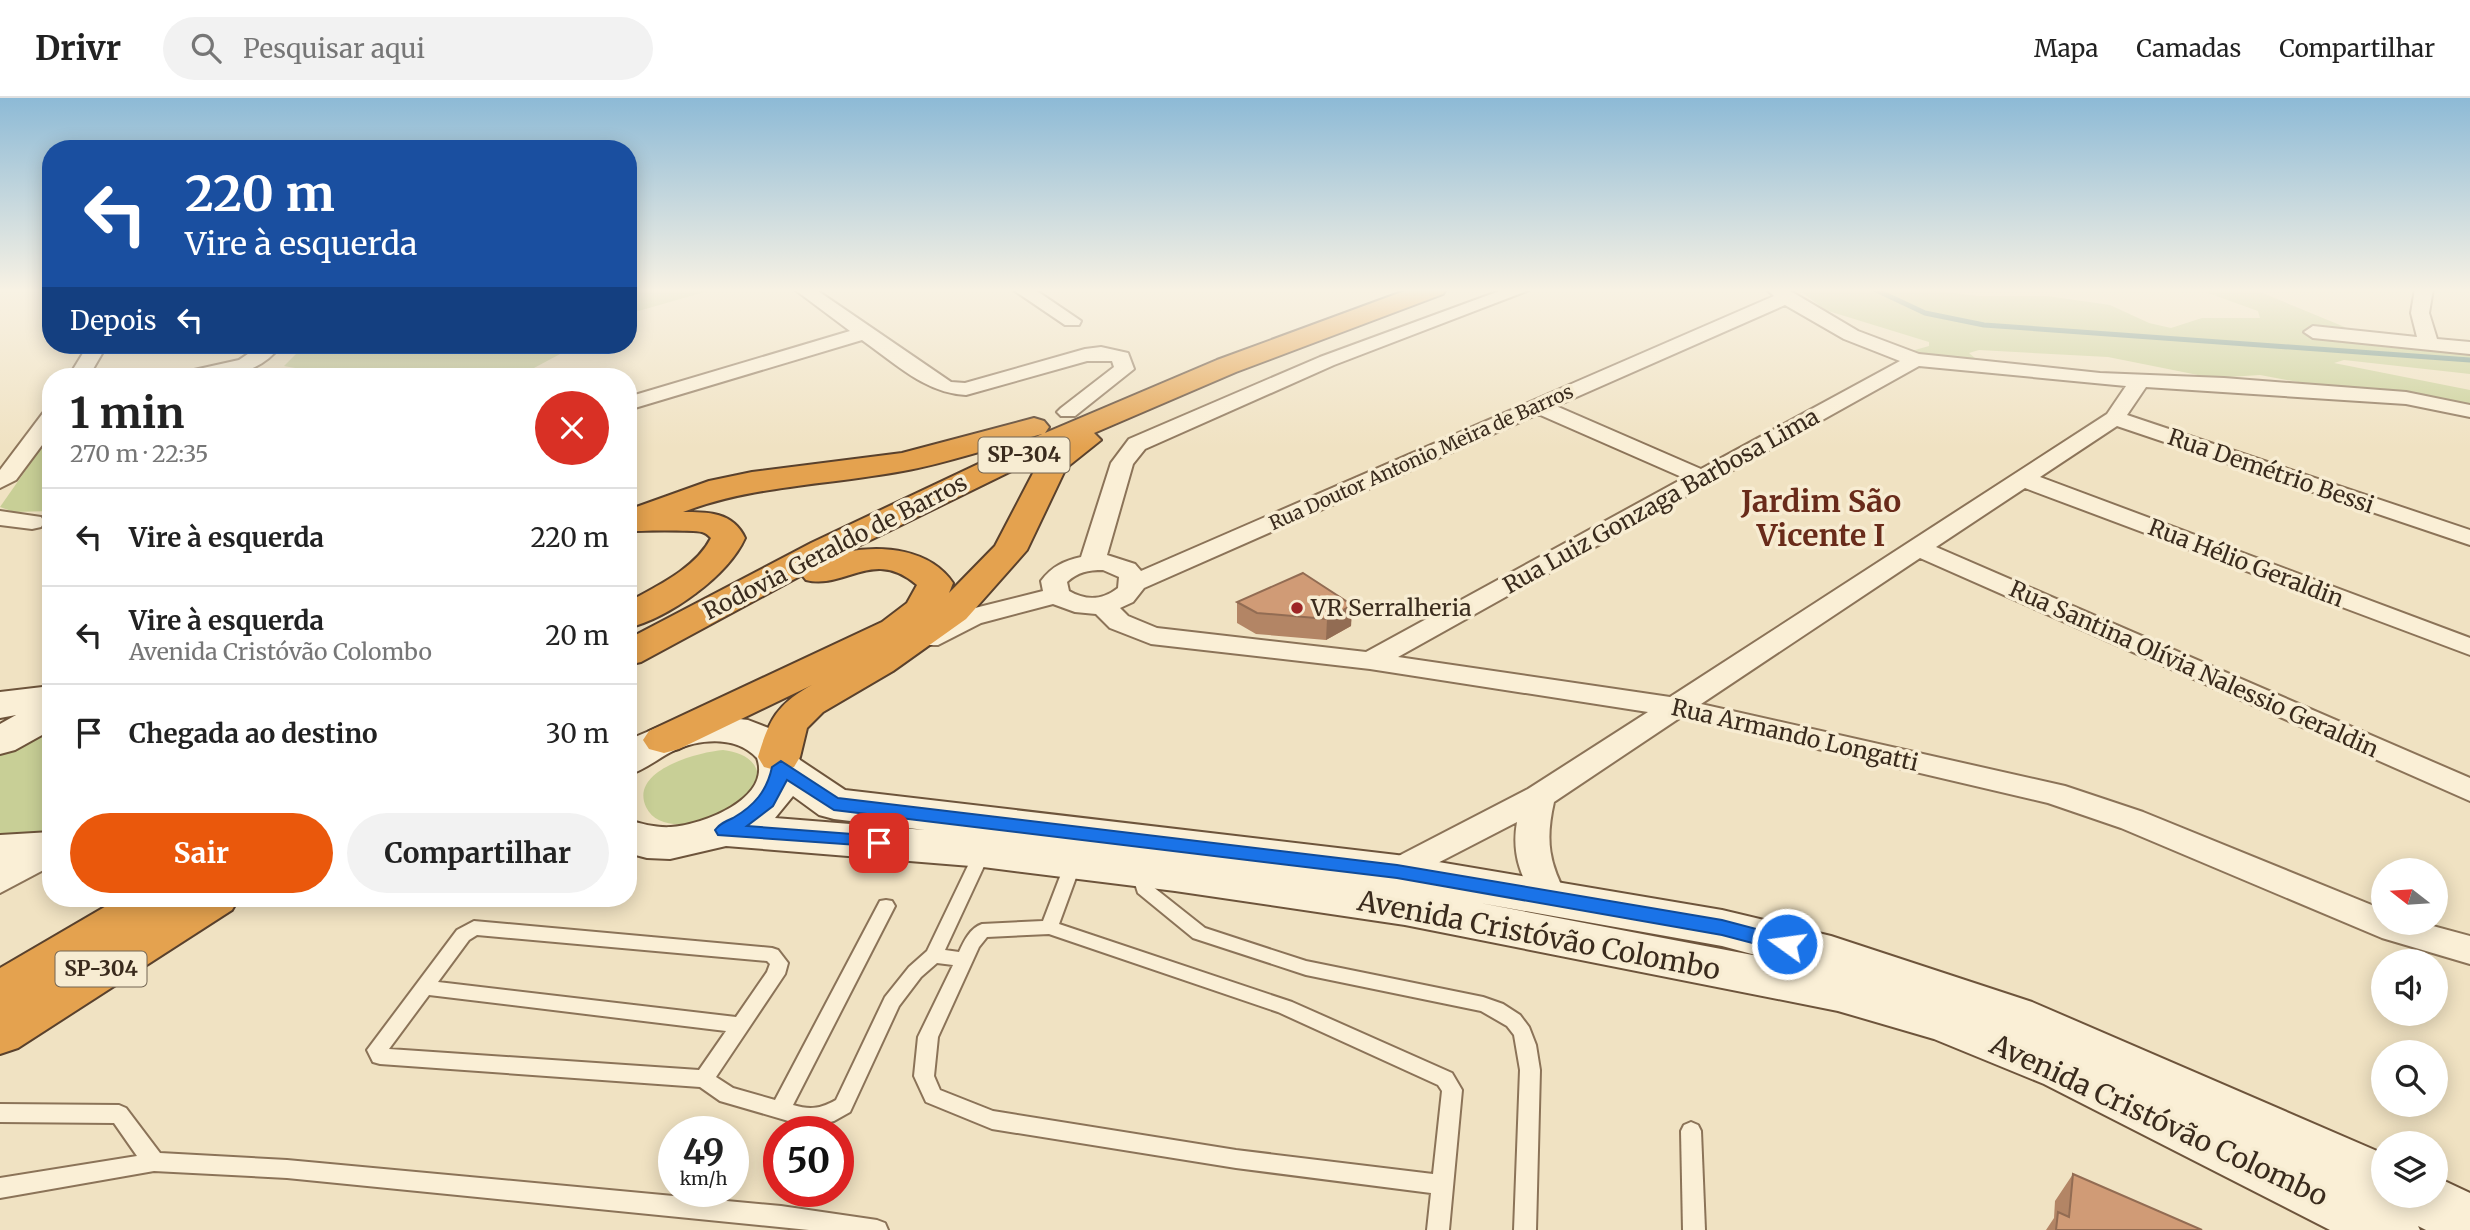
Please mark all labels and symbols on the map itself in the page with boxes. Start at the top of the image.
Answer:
street label: Rua Doutor Antonio Meira de Barros [1265,379,1577,535]
street label: Rua Luiz Gonzaga Barbosa Lima [1498,401,1824,600]
street label: Rua Demétrio Bessi [2164,422,2378,519]
road number: SP-304 [978,438,1070,472]
street label: Rodovia Geraldo de Barros [698,467,971,626]
district label: Jardim São Vicente I [1740,482,1901,554]
street label: Rua Hélio Geraldin [2144,512,2348,613]
street label: Rua Santina Olívia Nalessio Geraldin [2005,574,2383,763]
place label: VR Serralheria [1310,593,1471,622]
marker: VR Serralheria [1289,600,1305,616]
street label: Rua Armando Longatti [1669,692,1921,777]
pin [849,813,909,873]
north arrow [2371,858,2448,934]
street label: Avenida Cristóvão Colombo [1354,882,1723,988]
position arrow [1750,907,1824,981]
road number: SP-304 [56,952,146,986]
street label: Avenida Cristóvão Colombo [1983,1025,2334,1214]
speed limit sign: 50 [763,1116,854,1207]

